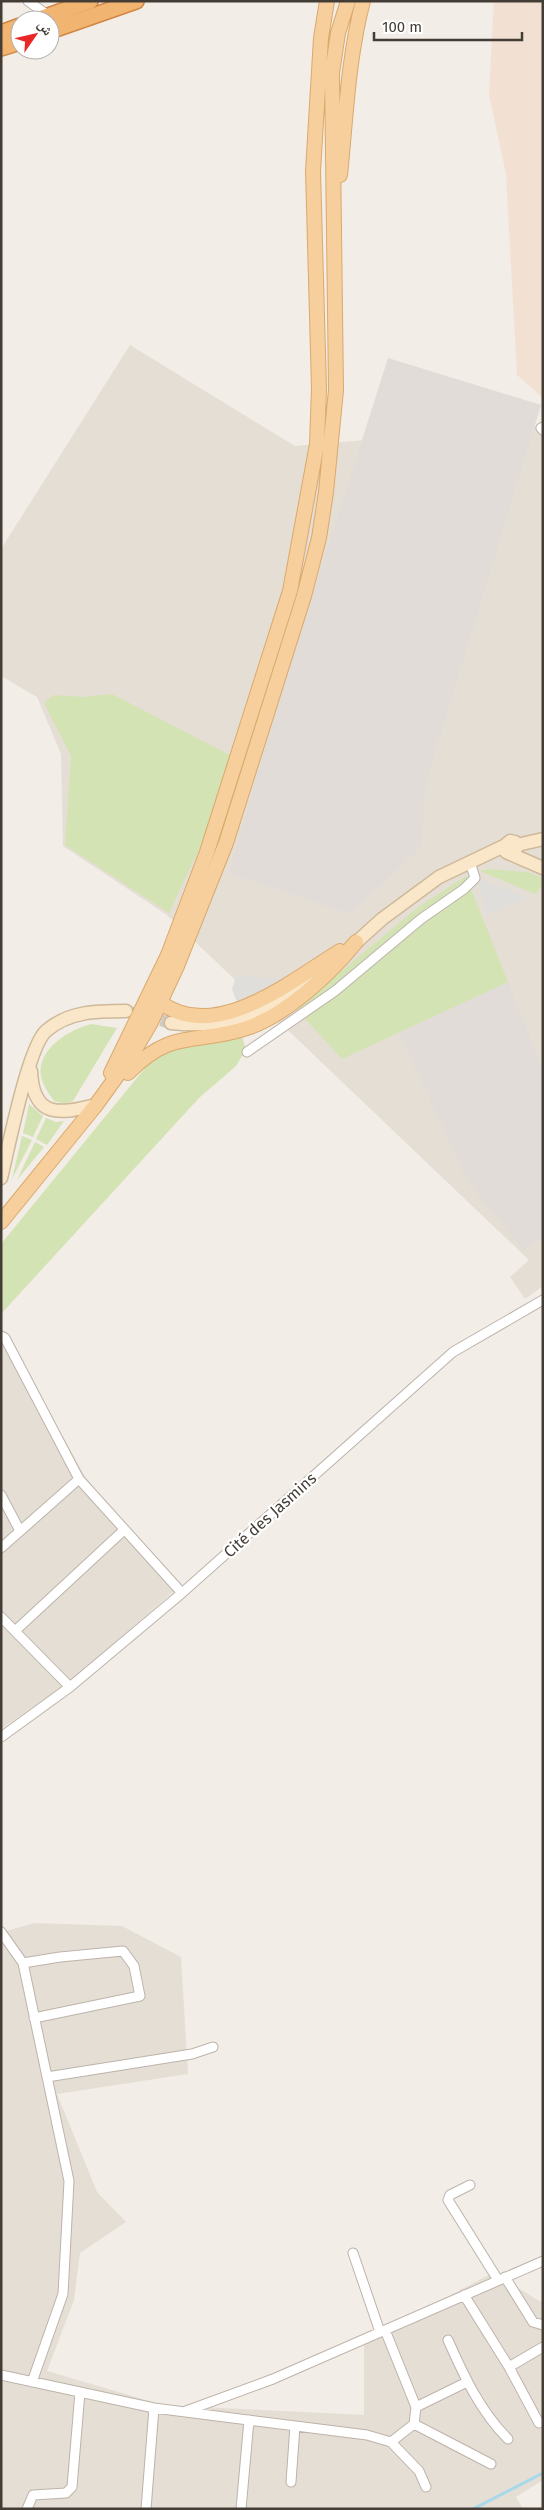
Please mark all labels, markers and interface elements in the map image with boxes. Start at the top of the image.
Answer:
north arrow [10,10,60,60]
scale bar [374,10,522,42]
text: ش [34,17,57,39]
text: 100 m [382,18,422,36]
street label: Cité des Jasmins [220,1468,320,1562]

